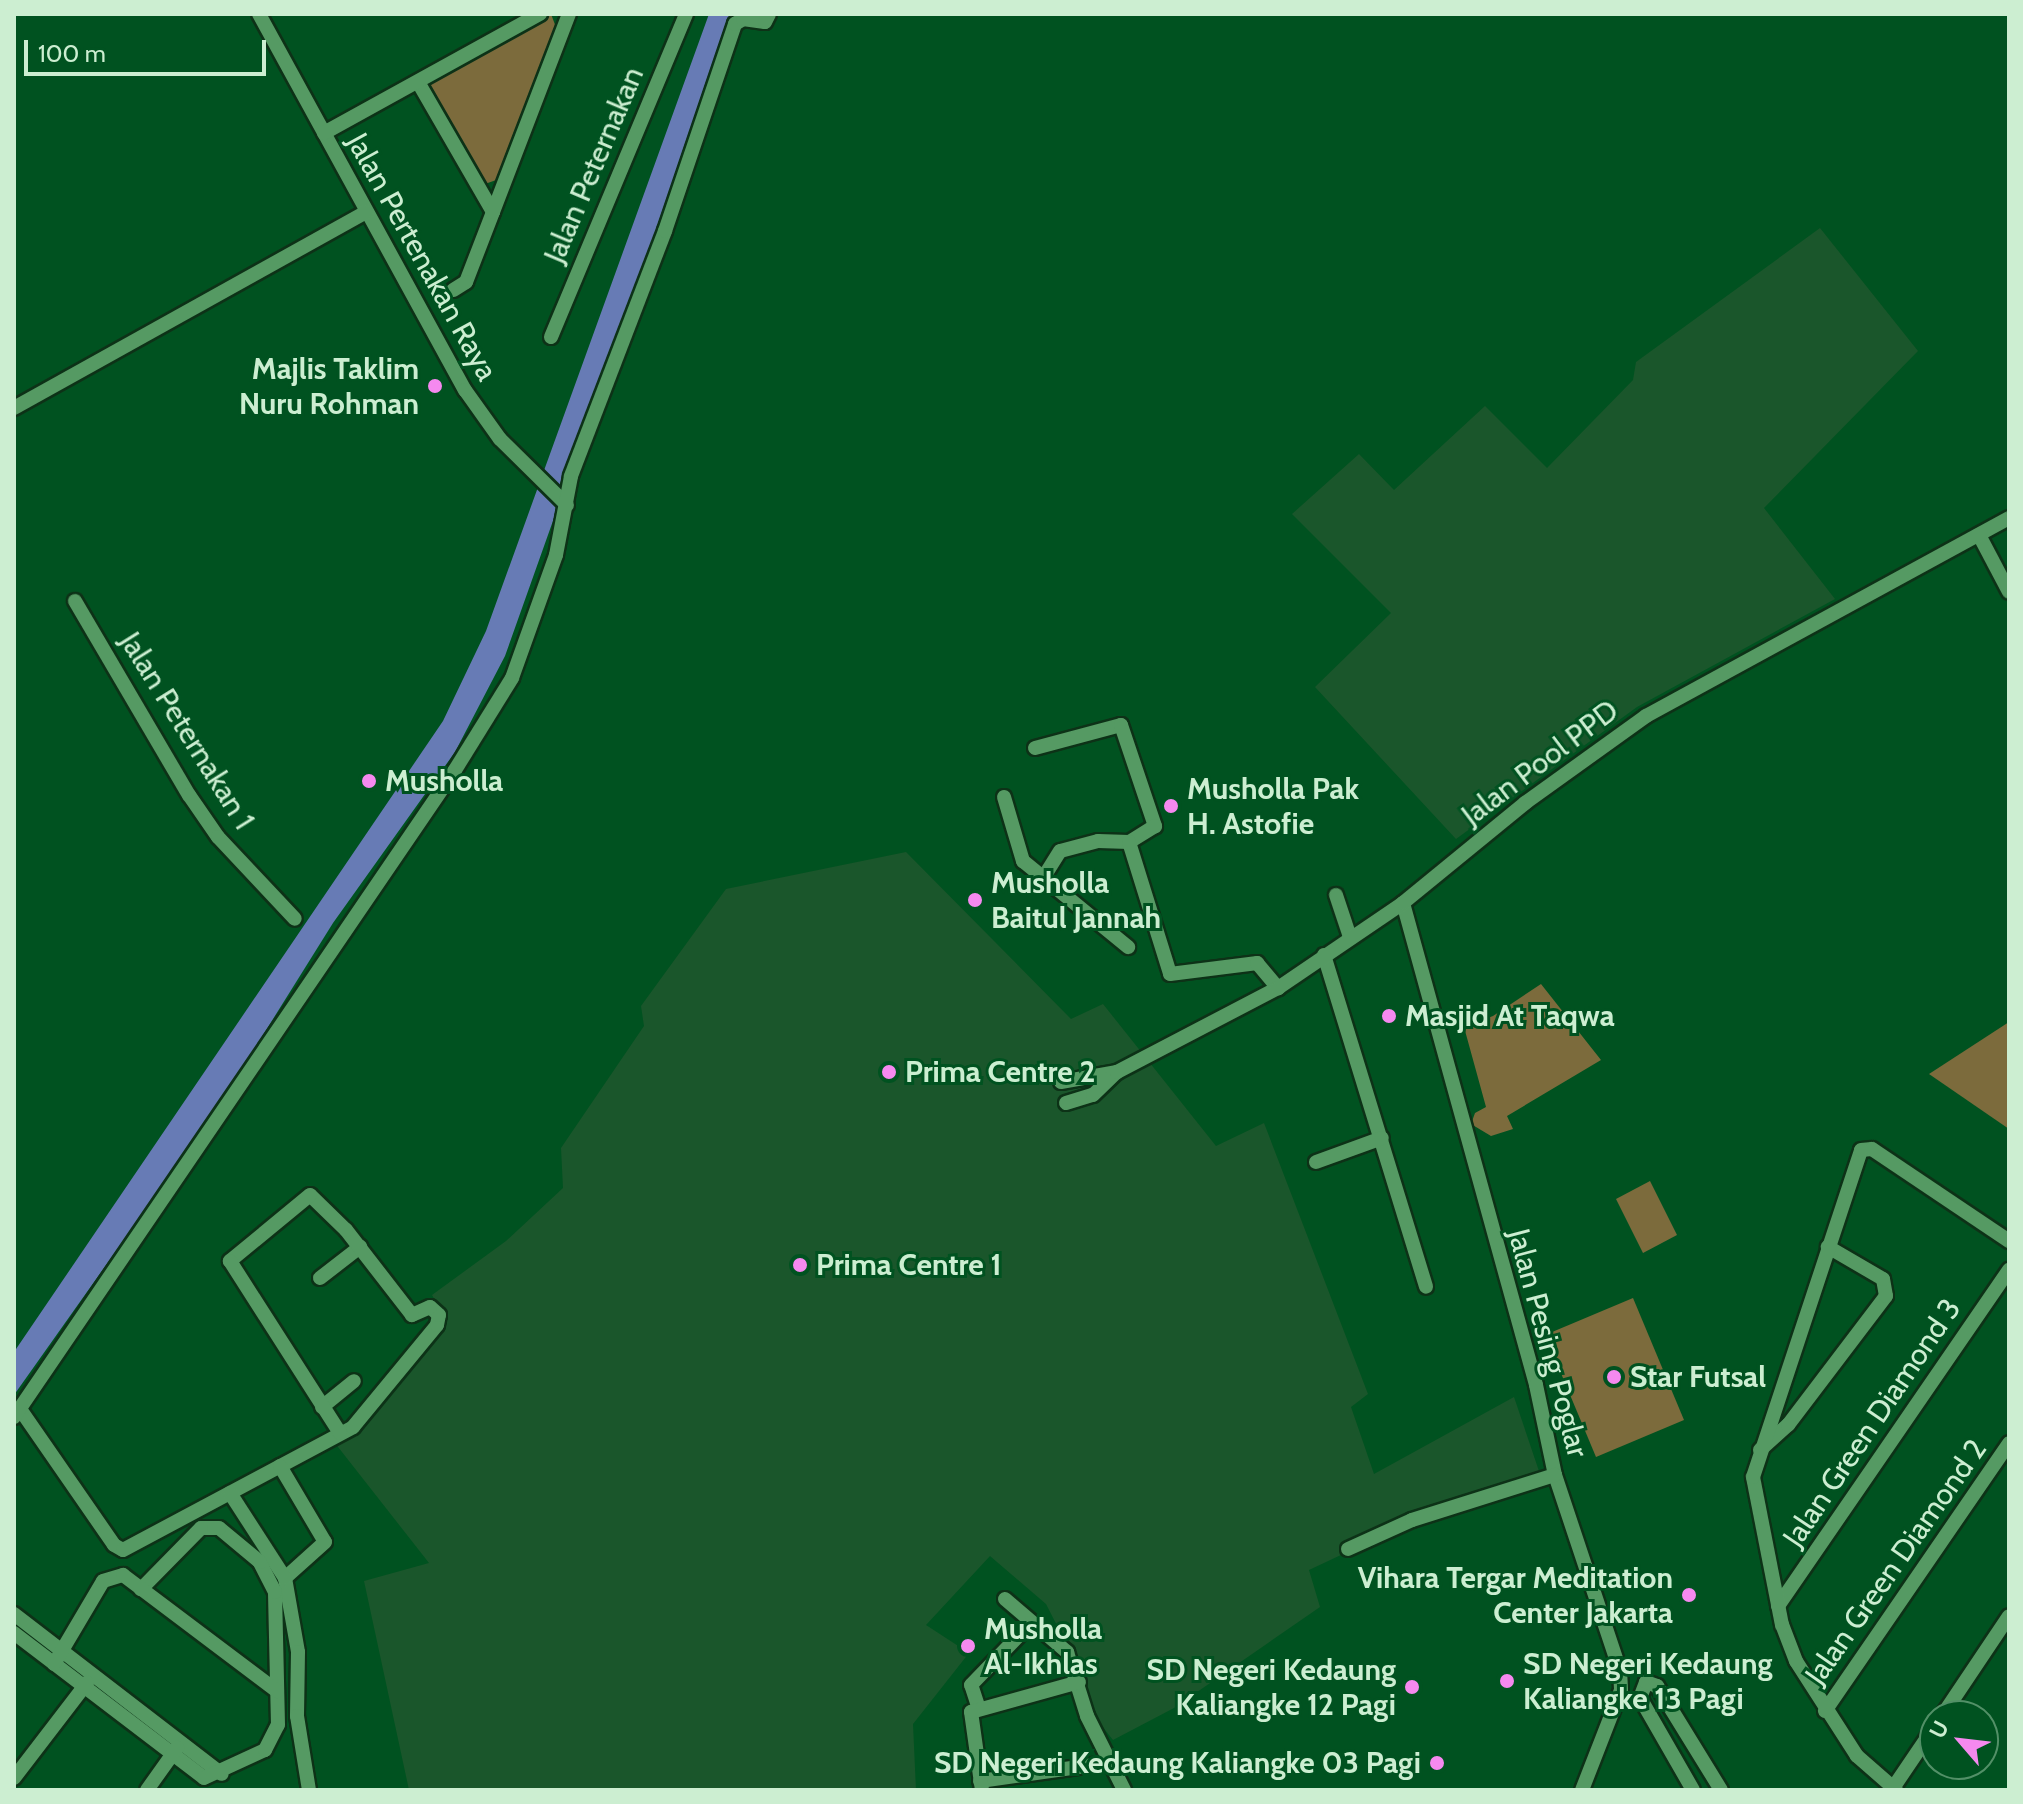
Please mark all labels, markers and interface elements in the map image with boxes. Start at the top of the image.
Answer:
scale bar [28,24,270,74]
text: 100 m [38,39,106,68]
street label: Jalan Peternakan [537,62,651,268]
street label: Jalan Pertenakan Raya [339,127,505,387]
place label: Majlis Taklim Nuru Rohman [239,351,419,422]
marker: Majlis Taklim Nuru Rohman [426,377,444,395]
street label: Jalan Peternakan 1 [112,626,262,836]
street label: Jalan Pool PPD [1455,693,1625,833]
place label: Musholla [385,763,503,799]
place label: Musholla Pak H. Astofie [1187,771,1359,842]
marker: Musholla [360,772,378,790]
marker: Musholla Pak H. Astofie [1162,797,1180,815]
place label: Musholla Baitul Jannah [991,865,1161,936]
marker: Musholla Baitul Jannah [966,891,984,909]
place label: Masjid At Taqwa [1405,998,1615,1034]
marker: Masjid At Taqwa [1380,1007,1398,1025]
place label: Prima Centre 2 [905,1054,1095,1090]
marker: Prima Centre 2 [880,1063,898,1081]
street label: Jalan Pesing Poglar [1500,1225,1596,1461]
place label: Prima Centre 1 [816,1247,1002,1283]
marker: Prima Centre 1 [791,1256,809,1274]
street label: Jalan Green Diamond 3 [1776,1292,1968,1554]
place label: Star Futsal [1630,1359,1766,1395]
marker: Star Futsal [1605,1368,1623,1386]
street label: Jalan Green Diamond 2 [1798,1432,1994,1692]
place label: Vihara Tergar Meditation Center Jakarta [1358,1560,1673,1630]
marker: Vihara Tergar Meditation Center Jakarta [1680,1586,1698,1604]
place label: Musholla Al-Ikhlas [984,1611,1102,1682]
marker: Musholla Al-Ikhlas [959,1637,977,1655]
place label: SD Negeri Kedaung Kaliangke 13 Pagi [1523,1646,1773,1716]
place label: SD Negeri Kedaung Kaliangke 12 Pagi [1146,1652,1396,1722]
marker: SD Negeri Kedaung Kaliangke 13 Pagi [1498,1672,1516,1690]
marker: SD Negeri Kedaung Kaliangke 12 Pagi [1403,1678,1421,1696]
north arrow [1919,1700,1999,1780]
text: U [1924,1716,1955,1743]
place label: SD Negeri Kedaung Kaliangke 03 Pagi [934,1745,1421,1781]
marker: SD Negeri Kedaung Kaliangke 03 Pagi [1428,1754,1446,1772]

